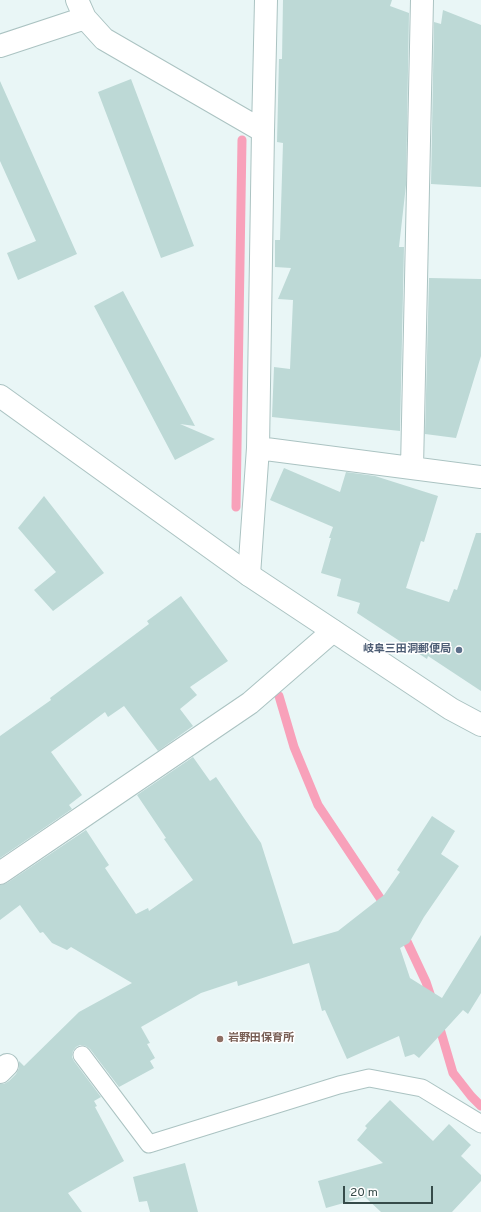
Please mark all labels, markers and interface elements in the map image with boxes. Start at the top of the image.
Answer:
place label: 岐阜三田洞郵便局 [363,643,451,657]
marker: 岐阜三田洞郵便局 [454,645,464,655]
place label: 岩野田保育所 [228,1032,294,1046]
marker: 岩野田保育所 [215,1034,225,1044]
scale bar [345,1178,435,1204]
text: 20 m [350,1185,378,1201]

